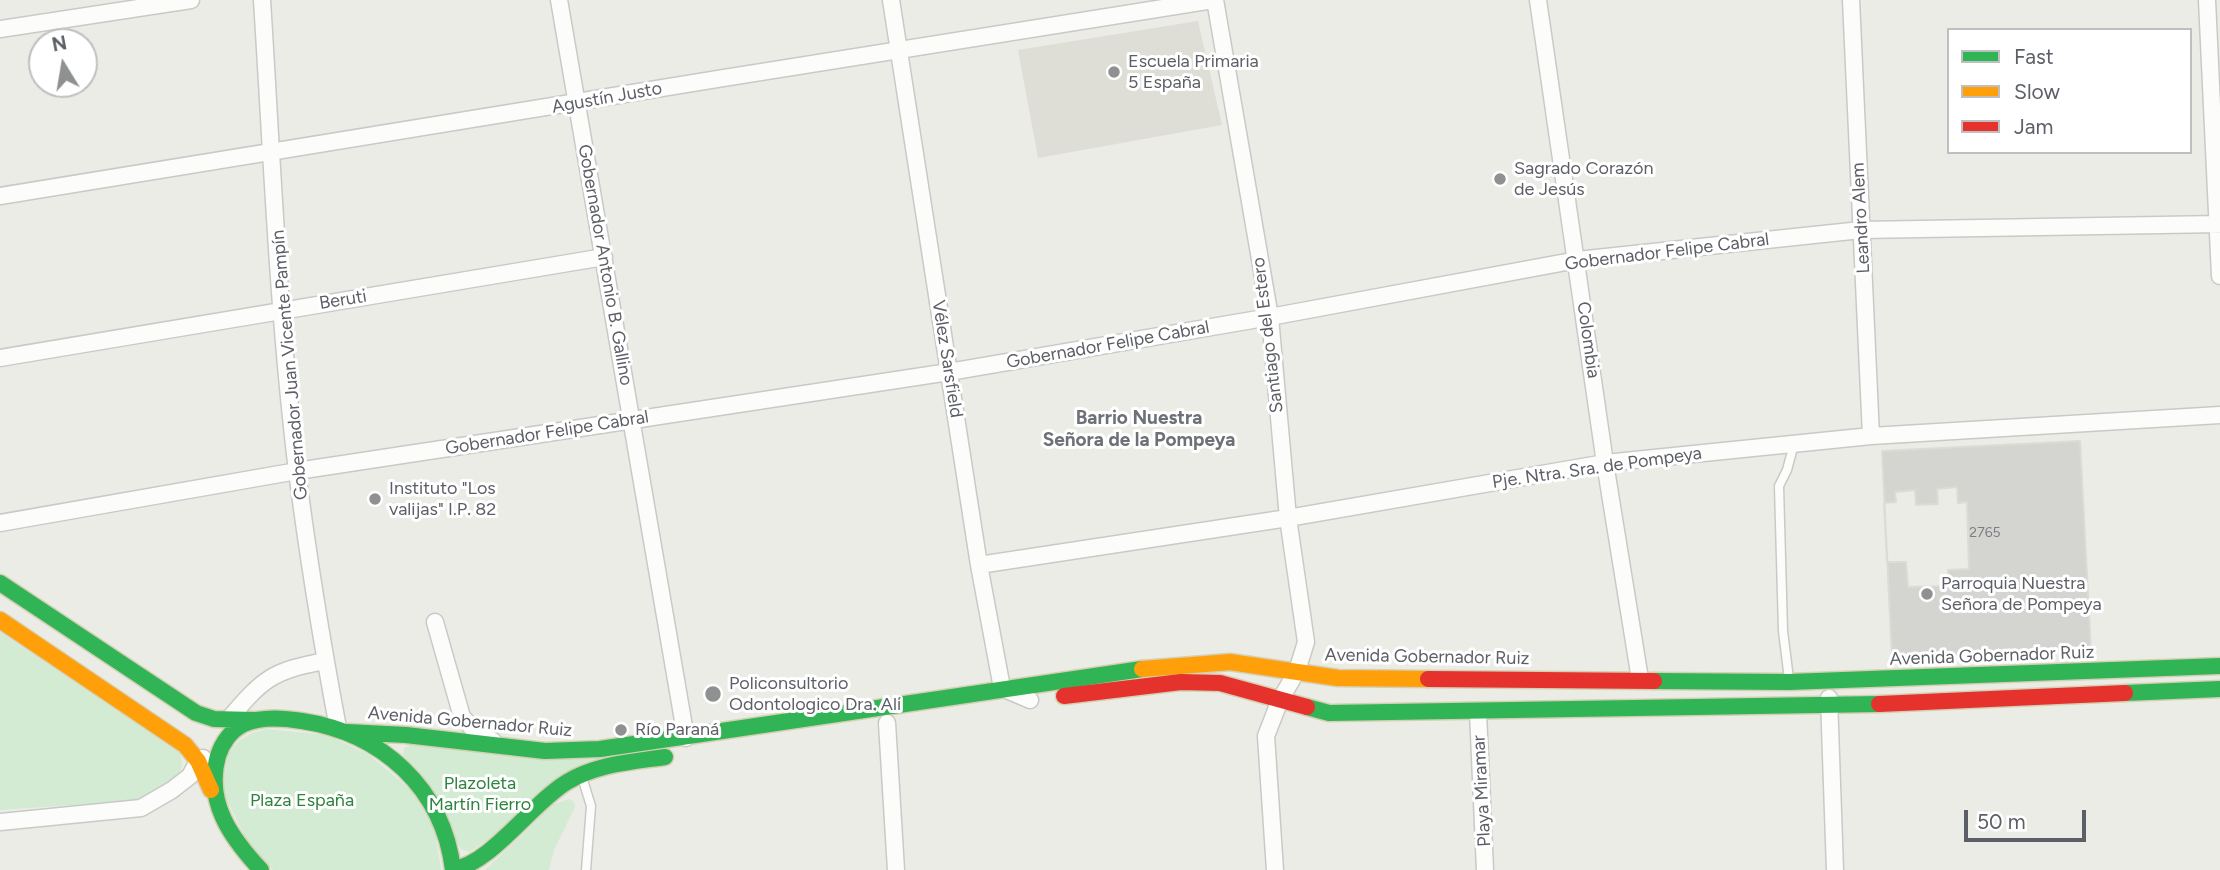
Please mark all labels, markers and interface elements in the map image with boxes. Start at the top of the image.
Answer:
north arrow [28,28,98,98]
legend [1947,28,2192,154]
text: N [50,31,69,57]
text: Fast [2014,44,2054,69]
place label: Escuela Primaria 5 España [1128,51,1259,94]
marker: Escuela Primaria 5 España [1106,64,1122,80]
street label: Agustín Justo [550,78,664,118]
text: Slow [2014,79,2060,104]
text: Jam [2014,114,2053,139]
street label: Gobernador Antonio B. Gallino [573,143,637,387]
place label: Sagrado Corazón de Jesús [1514,158,1653,200]
street label: Leandro Alem [1847,162,1875,274]
marker: Sagrado Corazón de Jesús [1492,171,1508,187]
street label: Gobernador Juan Vicente Pampín [267,229,313,501]
street label: Gobernador Felipe Cabral [1564,229,1770,275]
street label: Santiago del Estero [1248,256,1288,414]
street label: Beruti [318,286,368,314]
street label: Vélez Sarsfield [927,299,967,419]
street label: Colombia [1572,300,1604,380]
street label: Gobernador Felipe Cabral [1005,316,1211,374]
street label: Gobernador Felipe Cabral [444,406,650,460]
district label: Barrio Nuestra Señora de la Pompeya [1043,407,1235,451]
street label: Pje. Ntra. Sra. de Pompeya [1491,443,1703,493]
place label: Instituto "Los valijas" I.P. 82 [389,478,496,520]
marker: Instituto "Los valijas" I.P. 82 [367,491,383,507]
house number: 2765 [1969,525,2001,541]
place label: Parroquia Nuestra Señora de Pompeya [1941,573,2102,616]
marker: Parroquia Nuestra Señora de Pompeya [1919,586,1935,602]
street label: Avenida Gobernador Ruiz [1889,642,2095,670]
street label: Avenida Gobernador Ruiz [1324,644,1530,670]
place label: Policonsultorio Odontologico Dra. Ali [729,673,901,716]
marker: Policonsultorio Odontologico Dra. Ali [703,684,723,704]
street label: Avenida Gobernador Ruiz [367,702,573,742]
place label: Río Paraná [635,719,719,741]
marker: Río Paraná [613,722,629,738]
street label: Playa Miramar [1468,735,1496,847]
park label: Plazoleta Martín Fierro [429,773,531,816]
park label: Plaza España [250,790,354,812]
scale bar [1968,796,2090,840]
text: 50 m [1977,809,2026,834]

